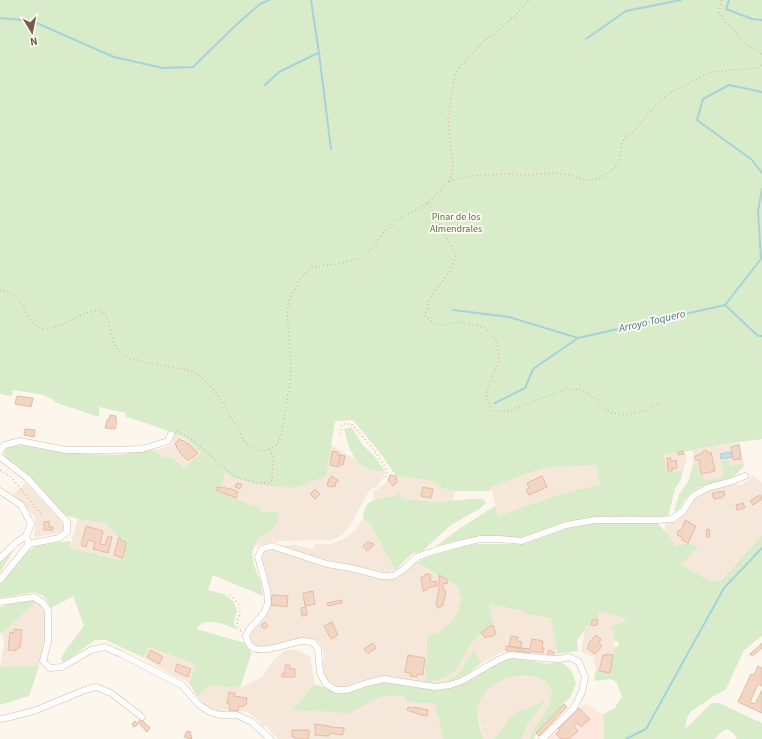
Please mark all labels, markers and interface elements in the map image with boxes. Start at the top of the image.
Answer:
north arrow [12,12,52,52]
text: N [29,33,39,49]
park label: Pinar de los Almendrales [430,210,482,236]
water label: Arroyo Toquero [616,306,687,336]

